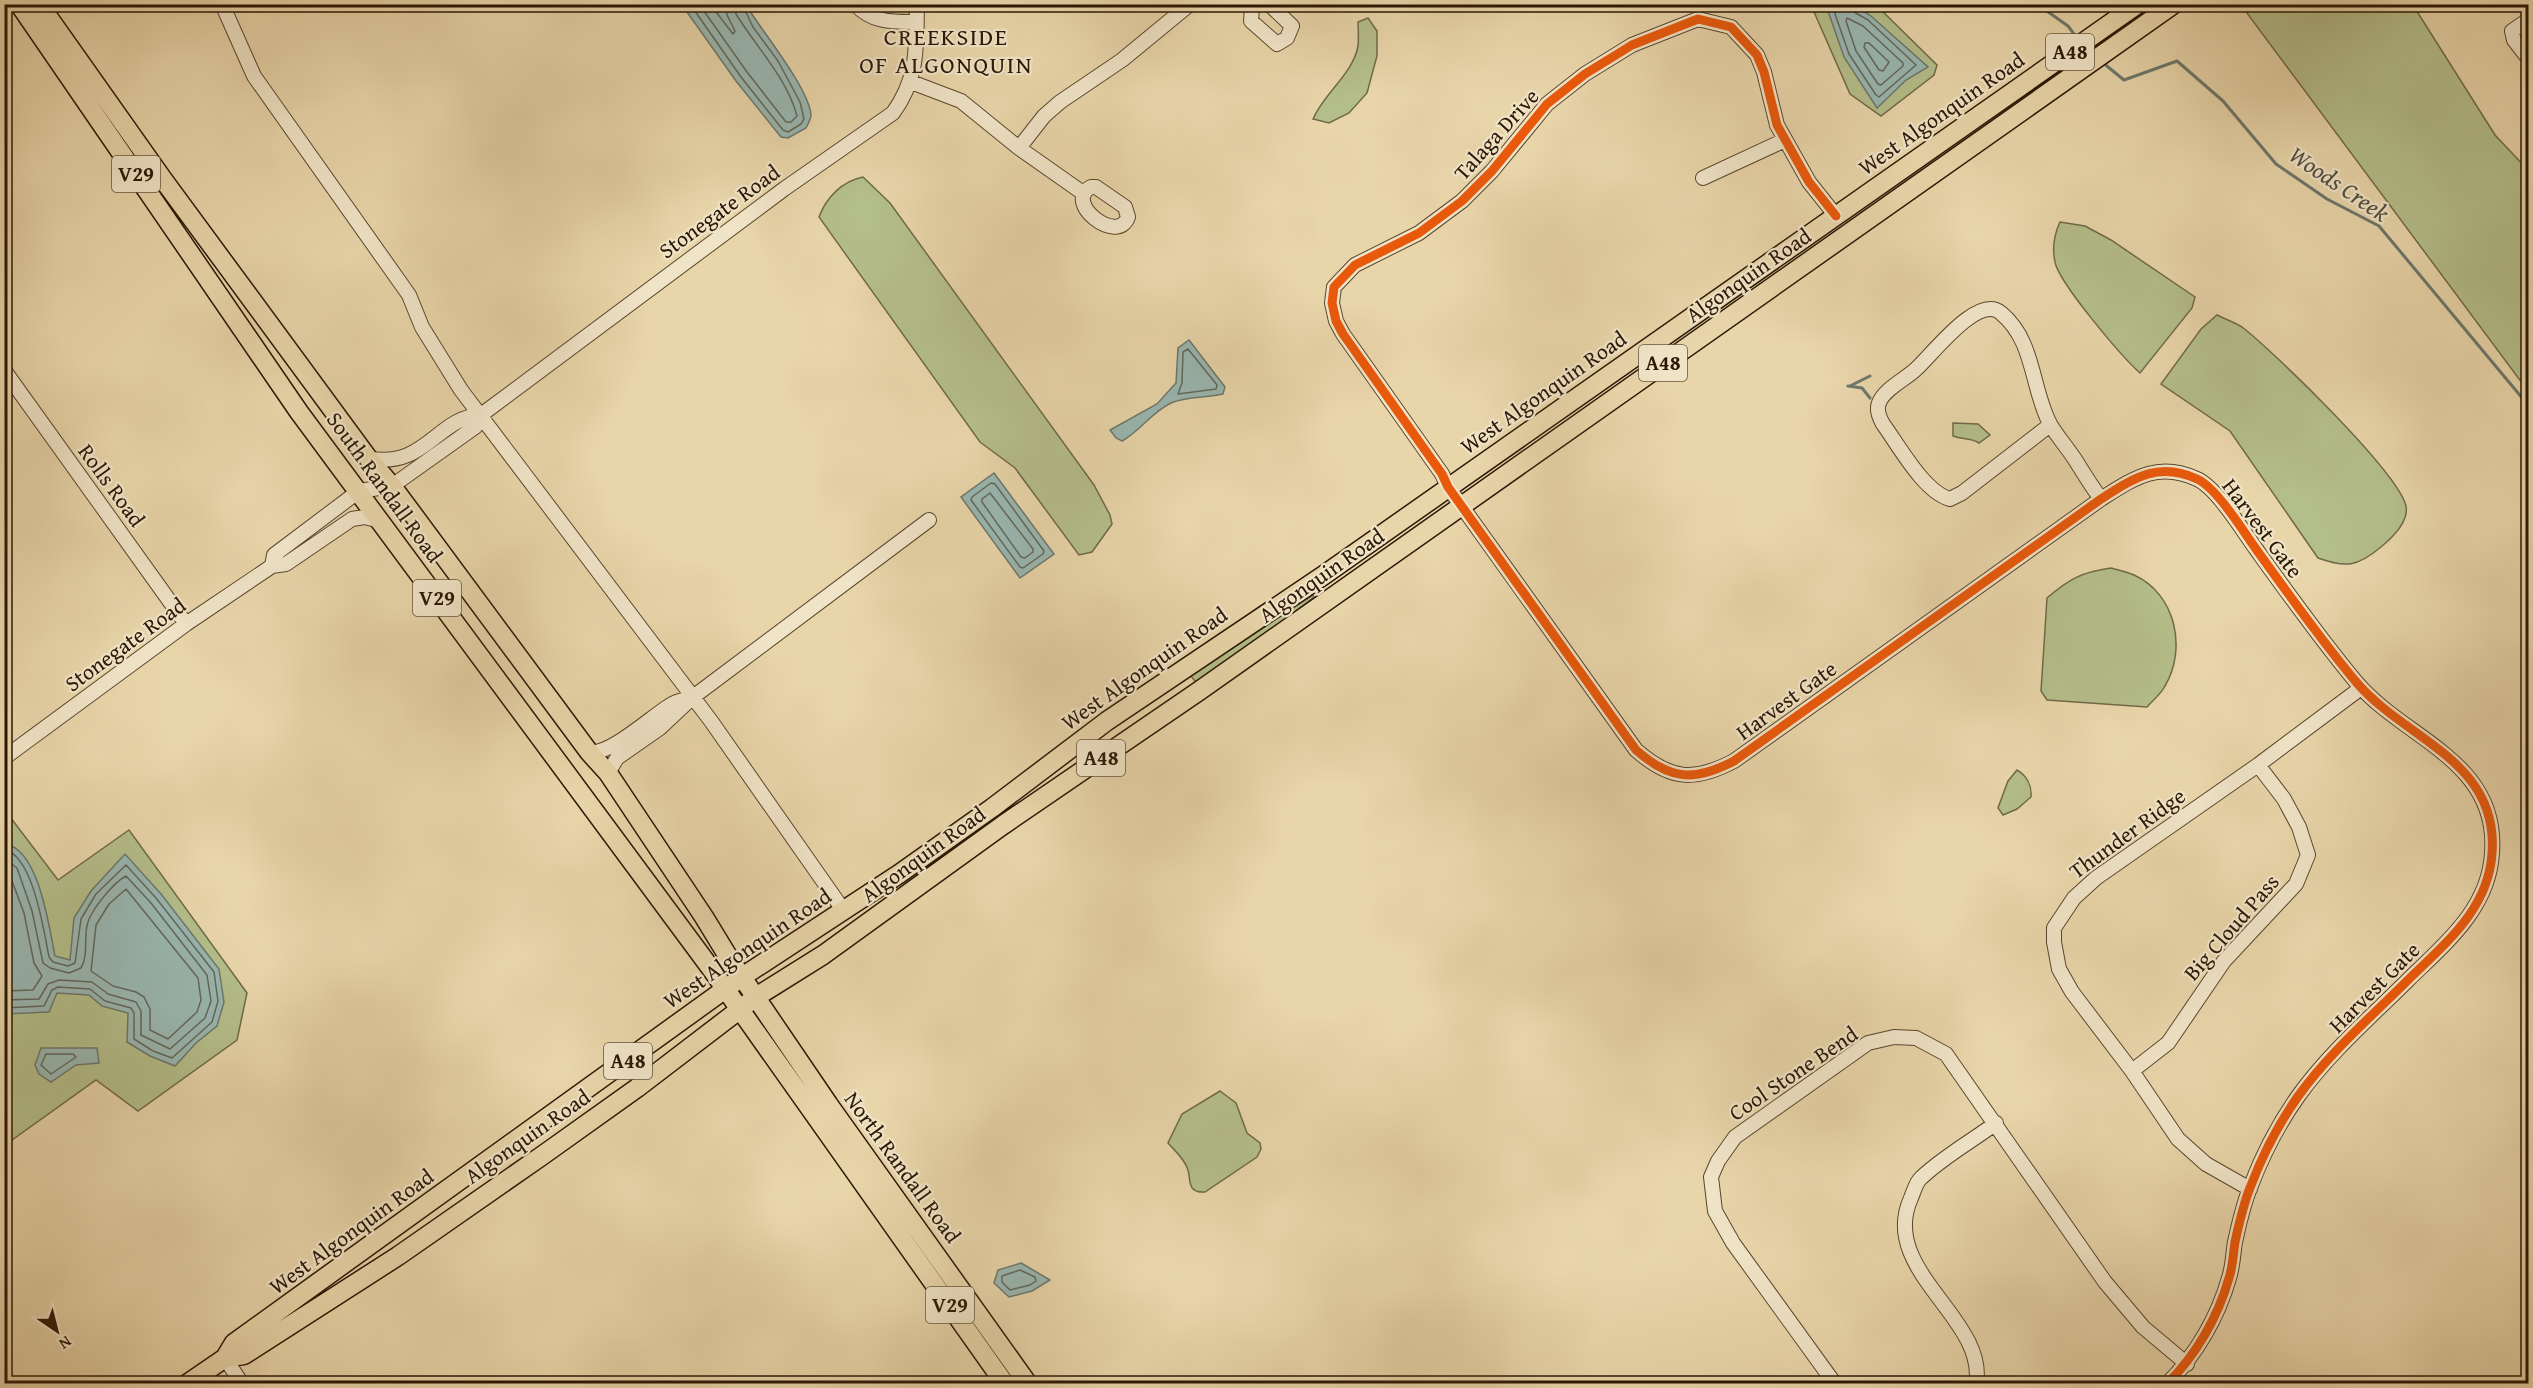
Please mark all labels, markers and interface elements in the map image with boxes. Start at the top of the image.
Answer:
district label: CREEKSIDE OF ALGONQUIN [859,19,1033,82]
road number: A48 [2046,34,2094,70]
street label: West Algonquin Road [1851,43,2031,182]
street label: Talaga Drive [1446,81,1546,187]
water label: Woods Creek [2282,137,2396,230]
road number: V29 [112,156,160,192]
street label: Stonegate Road [652,156,786,266]
street label: Algonquin Road [1679,220,1818,330]
street label: West Algonquin Road [1453,322,1633,461]
road number: A48 [1639,345,1687,381]
street label: South Randall Road [319,405,451,569]
street label: Rolls Road [71,437,153,533]
street label: Harvest Gate [2215,471,2311,585]
street label: Algonquin Road [1252,520,1391,630]
road number: V29 [413,580,461,616]
street label: Stonegate Road [58,589,192,699]
street label: West Algonquin Road [1054,598,1234,737]
street label: Harvest Gate [1729,652,1843,748]
road number: A48 [1077,740,1125,776]
street label: Thunder Ridge [2062,780,2192,886]
street label: Algonquin Road [854,798,992,910]
street label: Big Cloud Pass [2176,867,2286,987]
street label: West Algonquin Road [657,880,838,1016]
street label: Harvest Gate [2321,934,2427,1040]
street label: Cool Stone Bend [1722,1018,1864,1128]
road number: A48 [604,1043,652,1079]
street label: Algonquin Road [458,1081,597,1191]
street label: North Randall Road [837,1085,969,1250]
street label: West Algonquin Road [262,1160,440,1302]
road number: V29 [926,1287,974,1323]
north arrow [27,1301,87,1361]
text: N [54,1330,77,1356]

